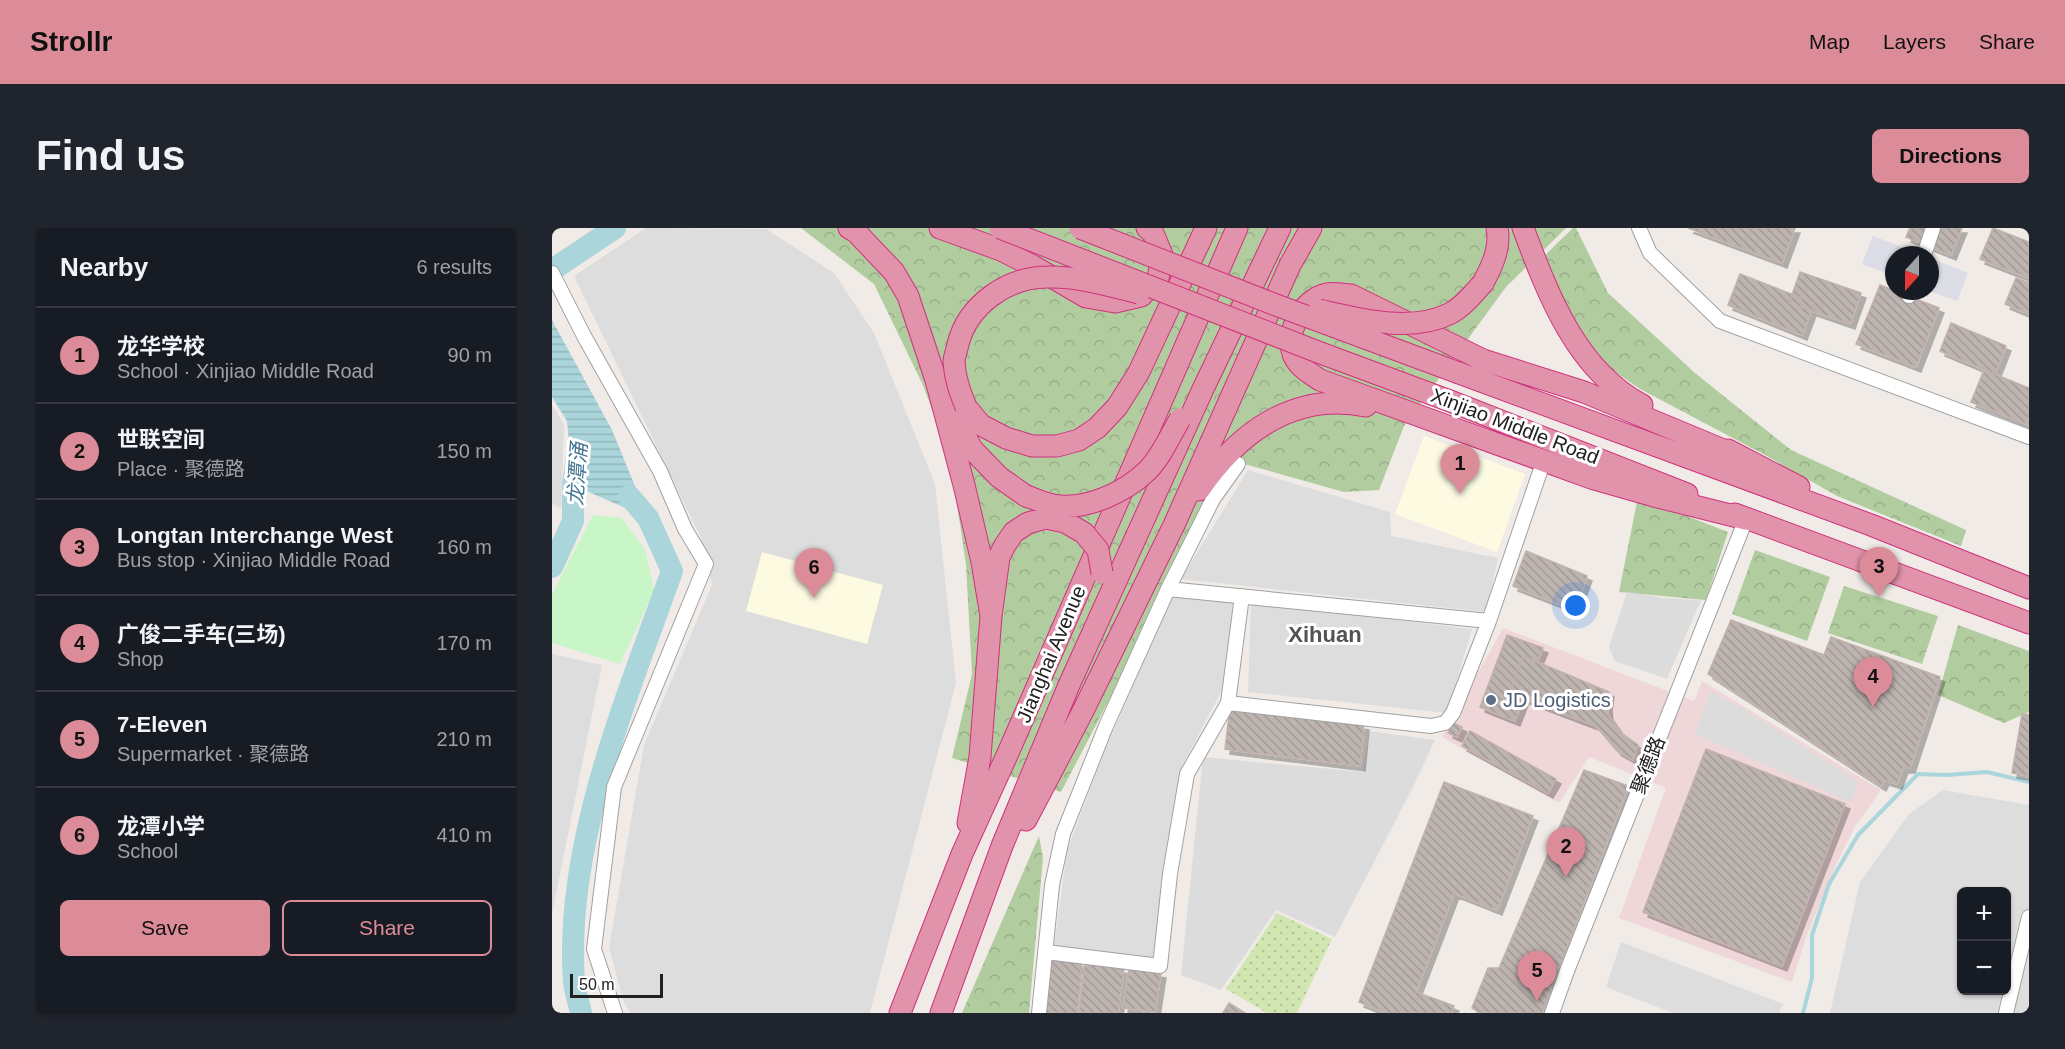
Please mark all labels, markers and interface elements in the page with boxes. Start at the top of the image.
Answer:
text: Strollr [30,26,112,57]
text: Map [1809,30,1850,53]
text: Layers [1883,30,1946,53]
text: Share [1979,30,2035,53]
button: Directions [1872,129,2029,183]
text: Find us [36,132,185,179]
north arrow [1885,246,1939,300]
text: Nearby [60,252,148,282]
text: 6 results [416,256,492,278]
text: 龙华学校 [117,334,205,359]
text: 1 [74,344,85,366]
text: 90 m [448,344,492,366]
text: School · Xinjiao Middle Road [117,360,374,382]
street label: Xinjiao Middle Road [1428,384,1602,468]
text: 世联空间 [117,427,205,452]
text: 2 [74,440,85,462]
text: 150 m [436,440,492,462]
water label: 龙潭涌 [563,440,591,506]
pin: 1 [1440,444,1480,494]
text: Place · 聚德路 [117,458,245,480]
text: Longtan Interchange West [117,523,393,548]
text: 3 [74,536,85,558]
text: 160 m [436,536,492,558]
pin: 6 [794,548,834,598]
pin: 3 [1860,548,1898,597]
text: Bus stop · Xinjiao Middle Road [117,549,390,571]
street label: Jianghai Avenue [1012,582,1090,726]
your location [1561,591,1590,620]
text: 广俊二手车(三场) [117,622,286,647]
district label: Xihuan [1288,622,1362,647]
text: 4 [74,632,85,654]
text: 170 m [436,632,492,654]
text: Shop [117,648,164,670]
pin: 4 [1854,658,1892,707]
place label: JD Logistics [1503,689,1611,711]
marker: JD Logistics [1484,693,1498,707]
text: 7-Eleven [117,712,208,737]
text: 5 [74,728,85,750]
text: 210 m [436,728,492,750]
street label: 聚德路 [1627,733,1669,797]
text: Supermarket · 聚德路 [117,743,309,765]
text: 龙潭小学 [117,814,205,839]
text: 6 [74,824,85,846]
text: 410 m [436,824,492,846]
pin: 2 [1546,828,1586,877]
text: School [117,840,178,862]
map controls [1957,887,2011,995]
button: + [1957,887,2011,941]
button: Save [60,900,270,956]
button: Share [282,900,492,956]
button: − [1957,941,2011,995]
pin: 5 [1518,952,1556,1001]
scale bar [570,971,663,998]
text: 50 m [579,976,615,993]

